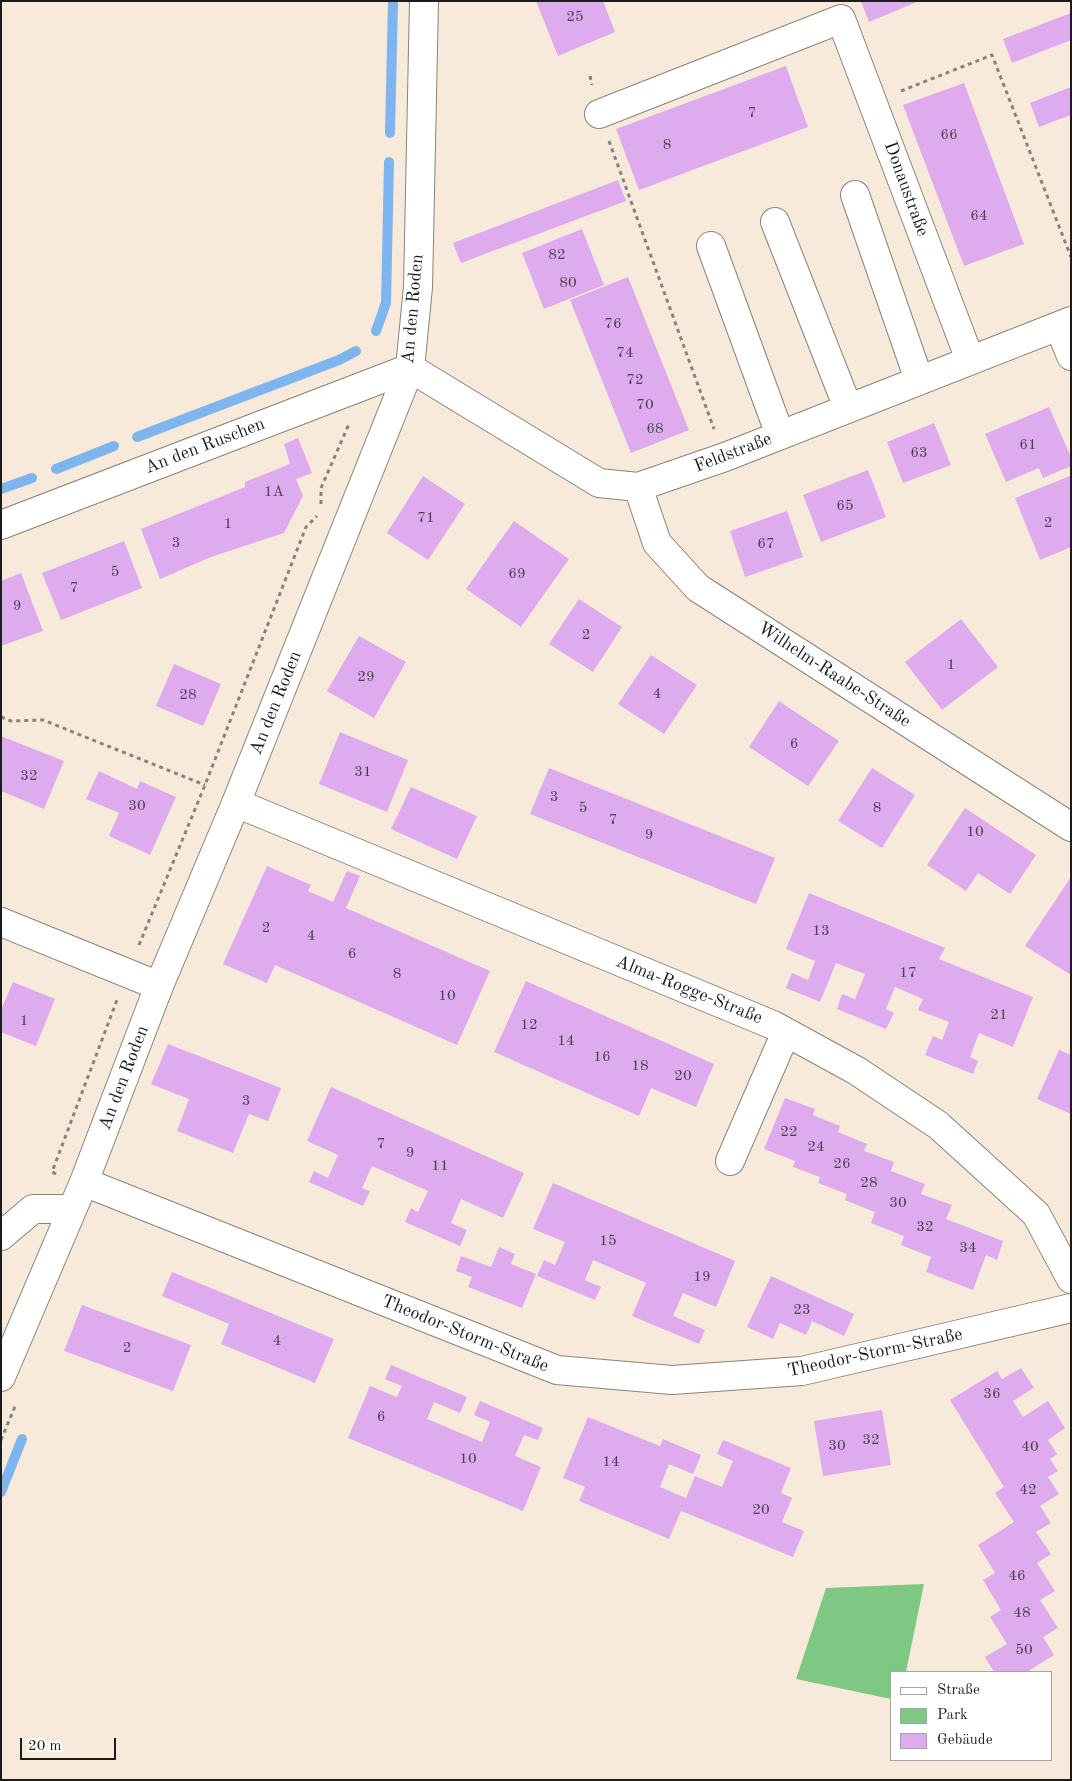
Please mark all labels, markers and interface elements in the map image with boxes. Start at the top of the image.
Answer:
house number: 25 [566,8,584,26]
house number: 7 [748,104,756,122]
house number: 66 [940,126,958,144]
house number: 8 [663,136,671,154]
street label: Donaustraße [879,139,933,239]
house number: 64 [970,207,988,225]
house number: 82 [548,246,566,264]
street label: An den Roden [397,253,429,365]
house number: 80 [559,274,577,292]
house number: 76 [604,315,622,333]
house number: 74 [616,344,634,362]
house number: 72 [626,371,644,389]
house number: 70 [636,396,654,414]
street label: An den Ruschen [142,413,268,479]
house number: 68 [646,420,664,438]
street label: Feldstraße [691,428,775,478]
house number: 61 [1019,436,1037,454]
house number: 63 [910,444,928,462]
house number: 1A [264,483,284,501]
house number: 65 [836,497,854,515]
house number: 71 [417,509,435,527]
house number: 2 [1044,514,1052,532]
house number: 1 [224,515,232,533]
house number: 3 [172,534,180,552]
house number: 67 [757,535,775,553]
house number: 5 [111,563,119,581]
house number: 69 [508,565,526,583]
house number: 7 [70,579,78,597]
house number: 9 [13,597,21,615]
street label: Wilhelm-Raabe-Straße [753,617,915,733]
house number: 2 [582,626,590,644]
street label: An den Roden [245,648,307,758]
house number: 1 [947,656,955,674]
house number: 29 [357,668,375,686]
house number: 4 [653,685,661,703]
house number: 28 [179,686,197,704]
house number: 6 [790,735,798,753]
house number: 31 [354,763,372,781]
house number: 32 [20,767,38,785]
house number: 3 [550,788,558,806]
house number: 30 [128,797,146,815]
house number: 5 [579,799,587,817]
house number: 8 [873,799,881,817]
house number: 7 [609,811,617,829]
house number: 10 [966,823,984,841]
house number: 9 [645,826,653,844]
house number: 2 [262,919,270,937]
house number: 13 [812,922,830,940]
house number: 4 [307,927,315,945]
house number: 6 [348,945,356,963]
street label: Alma-Rogge-Straße [613,951,765,1029]
house number: 17 [899,964,917,982]
house number: 8 [393,965,401,983]
house number: 10 [438,987,456,1005]
house number: 21 [990,1006,1008,1024]
house number: 1 [20,1012,28,1030]
house number: 12 [520,1016,538,1034]
street label: An den Roden [94,1023,154,1133]
house number: 14 [557,1032,575,1050]
house number: 16 [593,1048,611,1066]
house number: 18 [631,1057,649,1075]
house number: 20 [674,1067,692,1085]
house number: 3 [242,1092,250,1110]
house number: 22 [780,1123,798,1141]
house number: 7 [377,1135,385,1153]
house number: 24 [807,1138,825,1156]
house number: 9 [406,1144,414,1162]
house number: 26 [833,1155,851,1173]
house number: 11 [431,1157,449,1175]
house number: 28 [860,1174,878,1192]
house number: 30 [889,1194,907,1212]
house number: 32 [916,1218,934,1236]
house number: 15 [599,1232,617,1250]
house number: 34 [959,1239,977,1257]
house number: 19 [693,1268,711,1286]
street label: Theodor-Storm-Straße [378,1291,552,1377]
house number: 23 [793,1301,811,1319]
street label: Theodor-Storm-Straße [785,1324,965,1382]
house number: 4 [273,1332,281,1350]
house number: 2 [123,1339,131,1357]
house number: 36 [983,1385,1001,1403]
house number: 6 [377,1408,385,1426]
house number: 32 [862,1431,880,1449]
house number: 30 [828,1437,846,1455]
house number: 40 [1021,1438,1039,1456]
house number: 10 [459,1450,477,1468]
house number: 14 [602,1453,620,1471]
house number: 42 [1019,1481,1037,1499]
house number: 20 [752,1501,770,1519]
house number: 46 [1008,1567,1026,1585]
house number: 48 [1013,1604,1031,1622]
house number: 50 [1015,1641,1033,1659]
legend [890,1671,1052,1761]
text: Straße [937,1683,980,1698]
text: Park [937,1708,968,1723]
scale bar [22,1728,119,1760]
text: Gebäude [937,1733,993,1748]
text: 20 m [28,1739,62,1754]

